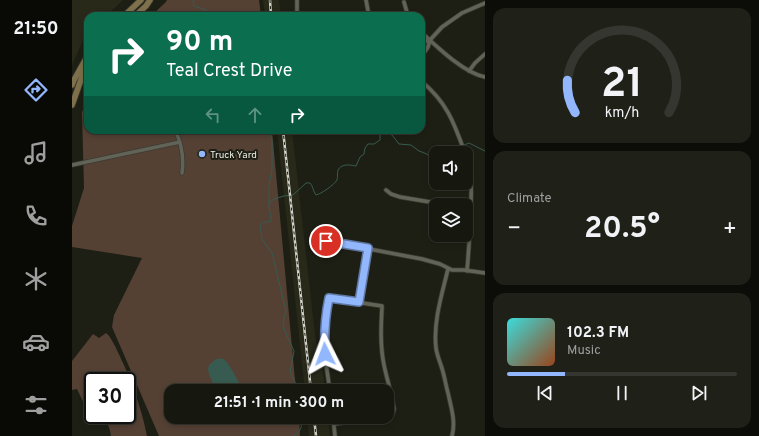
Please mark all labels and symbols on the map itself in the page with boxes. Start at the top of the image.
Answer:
marker: Truck Yard [197,149,207,159]
place label: Truck Yard [210,149,257,162]
pin [309,224,343,258]
position arrow [304,333,346,375]
speed limit sign: 30 [84,372,136,424]

